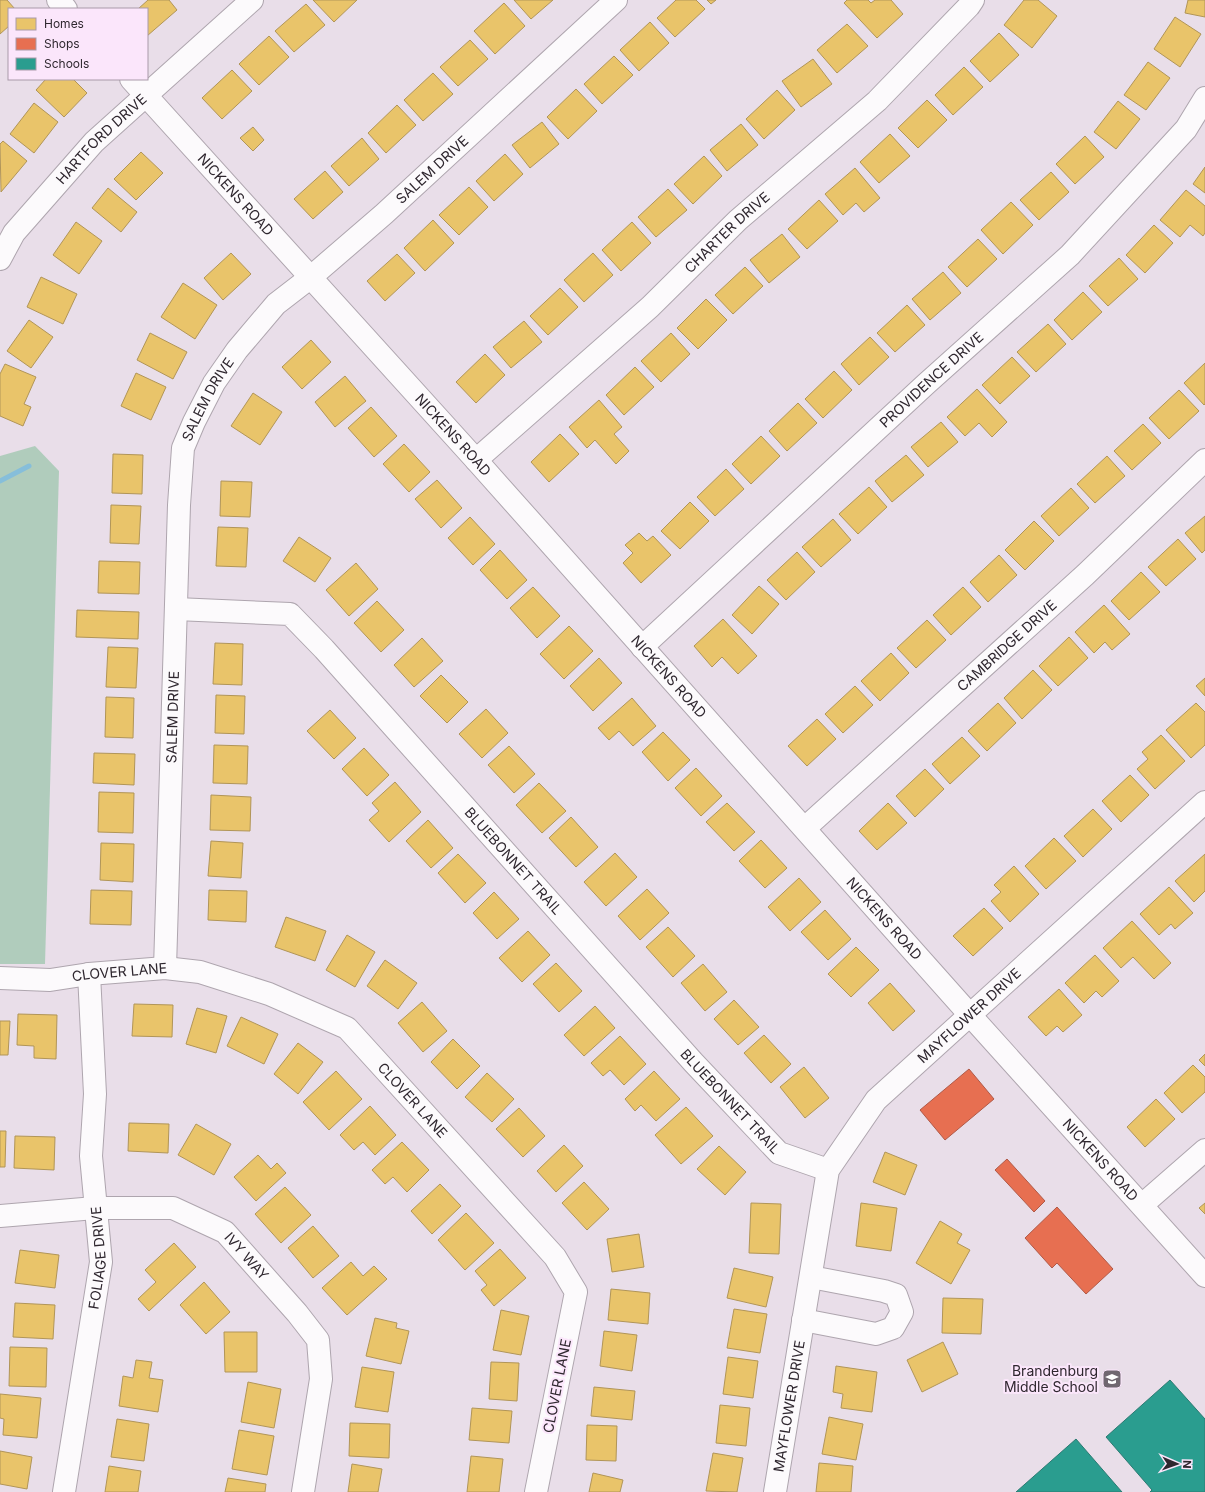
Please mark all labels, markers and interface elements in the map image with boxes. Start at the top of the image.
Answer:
legend [8,8,148,80]
text: Homes [44,16,84,31]
text: Shops [44,36,80,51]
text: Schools [44,56,89,71]
street label: HARTFORD DRIVE [52,90,150,187]
street label: SALEM DRIVE [392,132,472,207]
street label: NICKENS ROAD [195,150,278,239]
street label: CHARTER DRIVE [681,188,773,276]
street label: PROVIDENCE DRIVE [876,328,987,431]
street label: SALEM DRIVE [178,354,237,443]
street label: NICKENS ROAD [412,390,495,479]
street label: CAMBRIDGE DRIVE [953,596,1060,695]
street label: NICKENS ROAD [628,631,710,721]
street label: SALEM DRIVE [162,671,182,764]
street label: BLUEBONNET TRAIL [461,803,566,918]
street label: NICKENS ROAD [843,873,926,963]
street label: CLOVER LANE [71,959,168,985]
street label: MAYFLOWER DRIVE [914,964,1024,1066]
street label: BLUEBONNET TRAIL [677,1045,784,1157]
street label: CLOVER LANE [375,1059,451,1141]
street label: NICKENS ROAD [1059,1115,1142,1204]
street label: FOLIAGE DRIVE [85,1206,109,1310]
street label: IVY WAY [221,1229,273,1284]
street label: CLOVER LANE [539,1337,574,1434]
street label: MAYFLOWER DRIVE [769,1339,808,1473]
place label: Brandenburg Middle School [1004,1362,1098,1395]
school or university icon: Brandenburg Middle School [1101,1368,1123,1390]
north arrow [1157,1444,1197,1484]
text: N [1180,1460,1194,1469]

